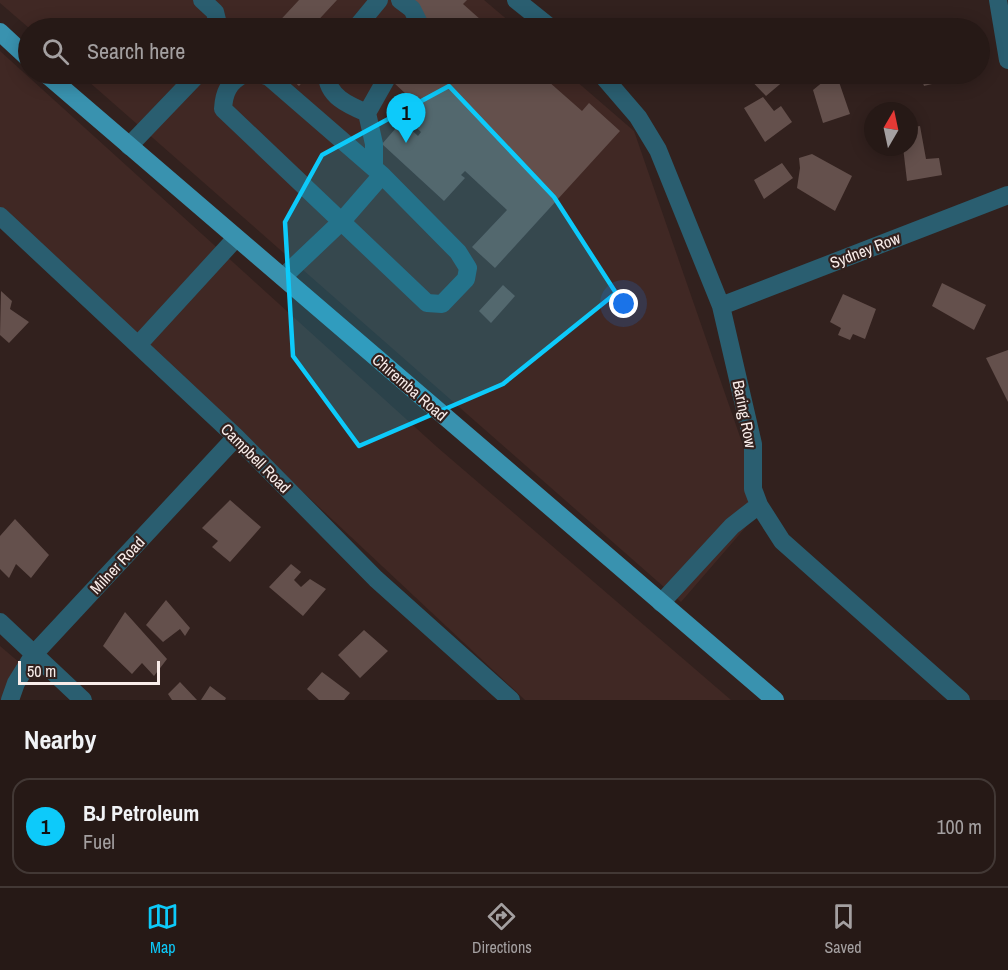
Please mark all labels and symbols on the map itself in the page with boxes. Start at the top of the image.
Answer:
pin: 1 [386,94,426,143]
north arrow [864,102,918,156]
street label: Sydney Row [827,226,904,273]
your location [609,289,638,318]
street label: Chiremba Road [368,348,452,426]
street label: Baring Row [728,378,762,450]
street label: Campbell Road [216,418,296,498]
street label: Milner Road [85,531,149,599]
scale bar [18,658,160,686]

